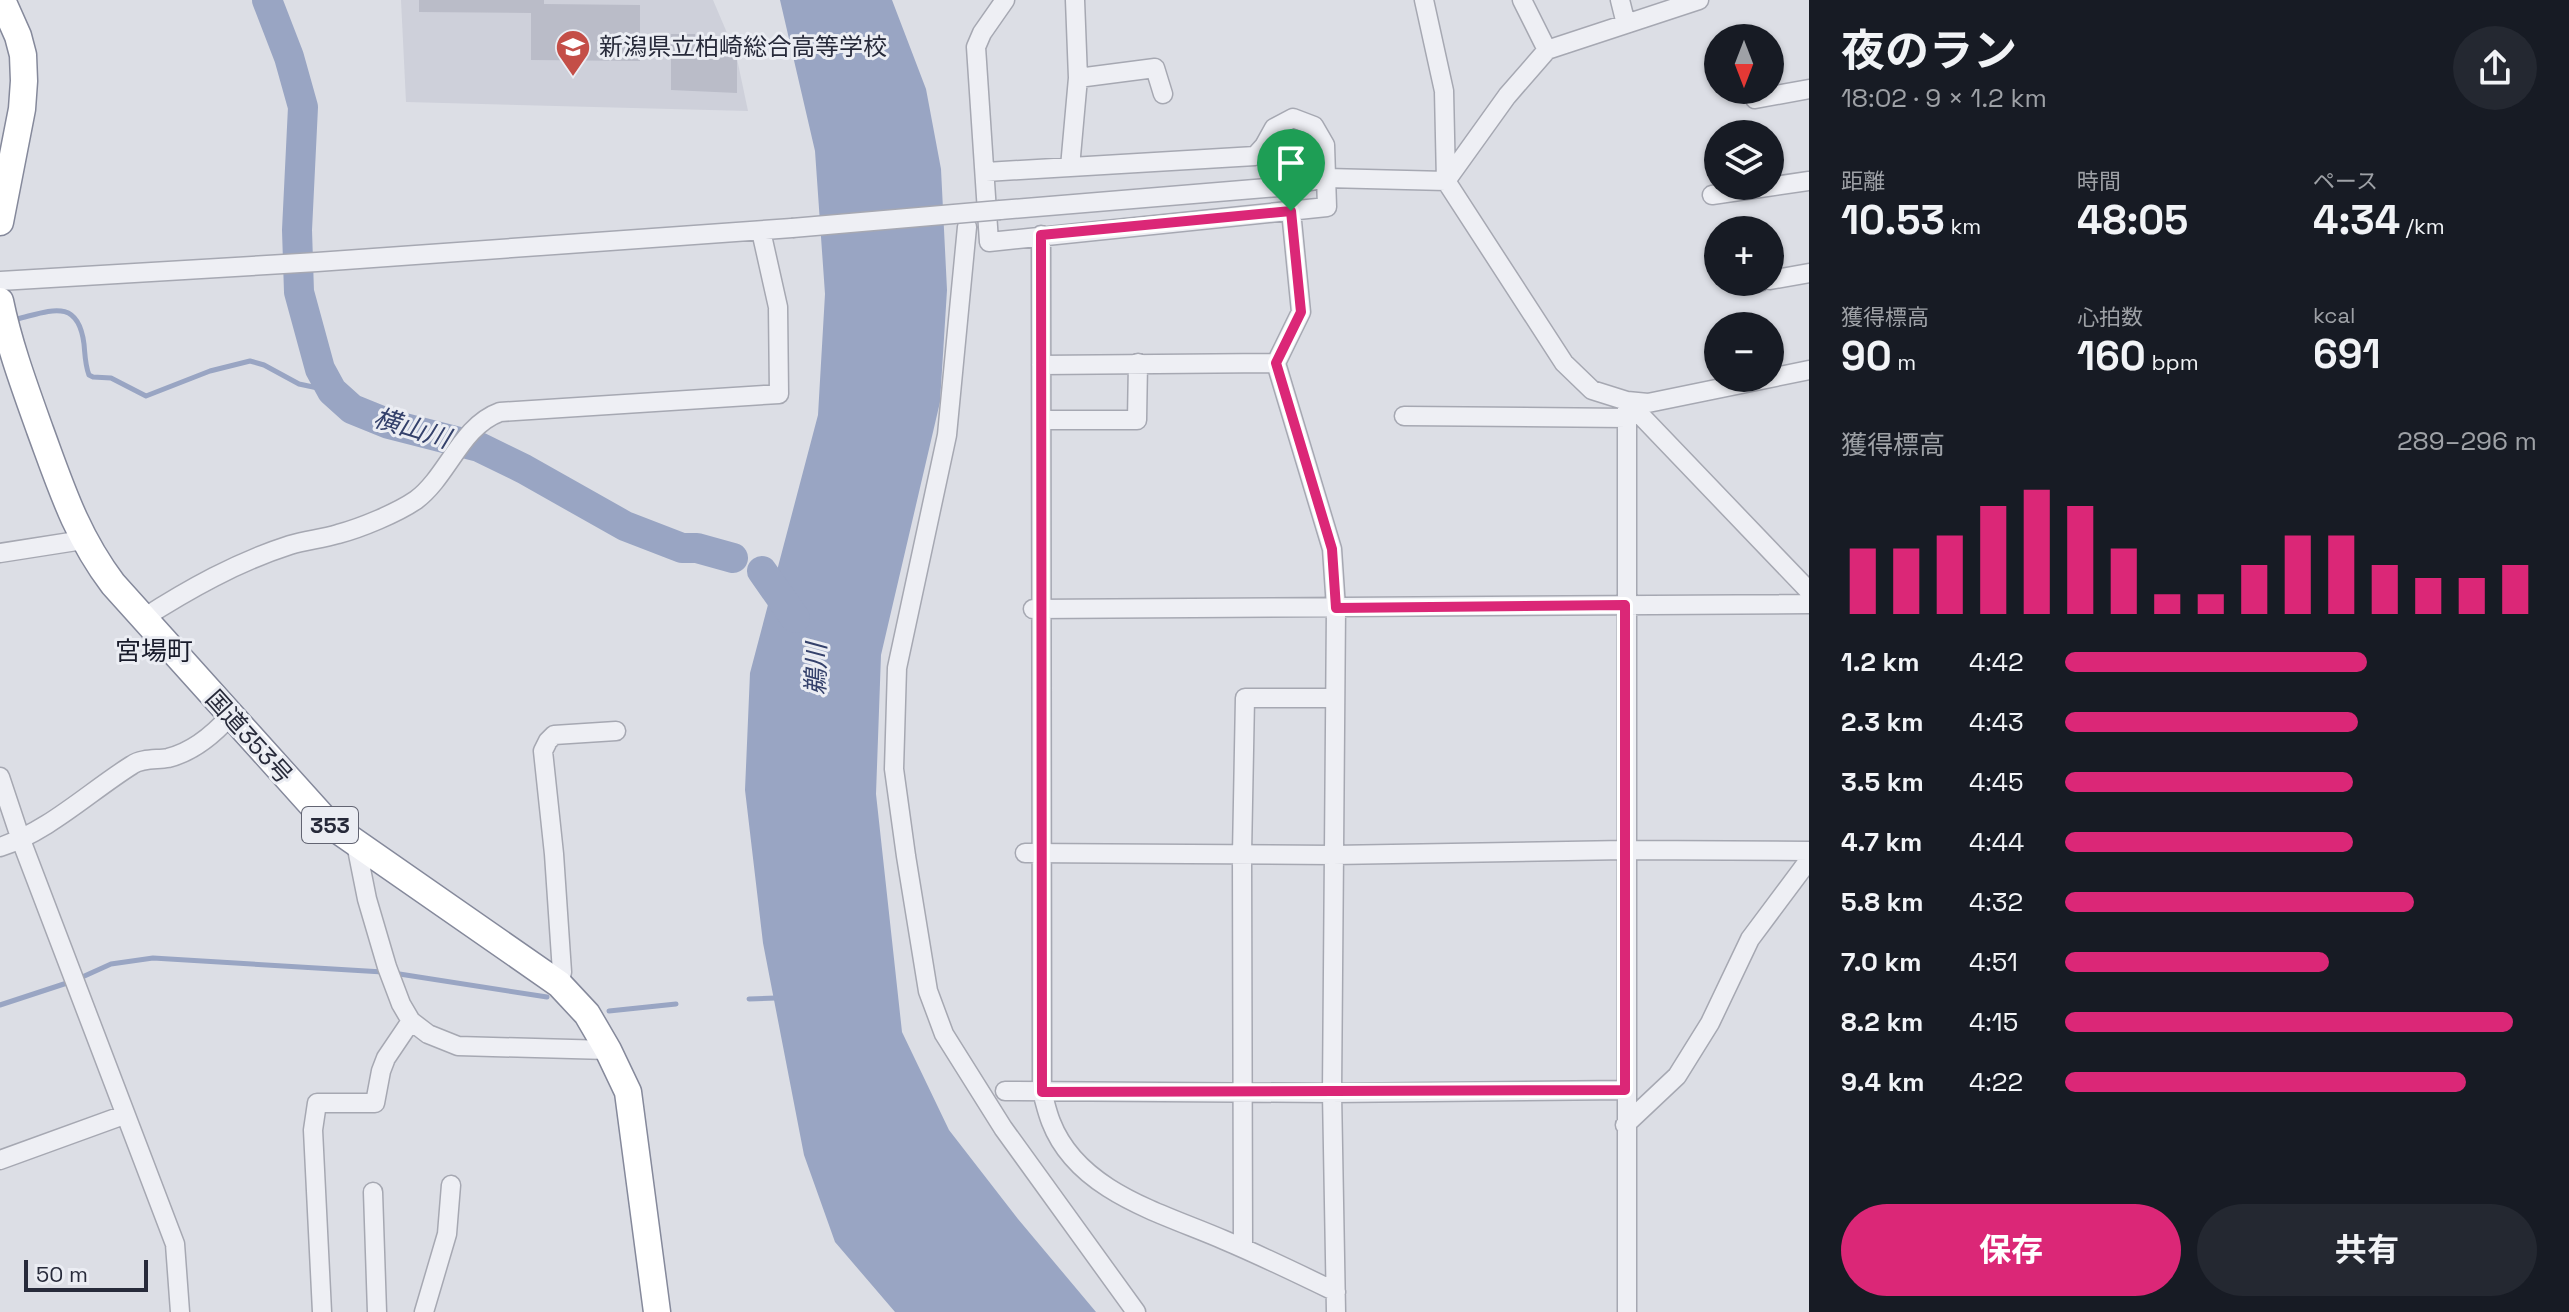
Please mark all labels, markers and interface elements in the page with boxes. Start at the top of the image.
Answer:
text: 夜のラン [1841,23,2017,79]
north arrow [1704,24,1784,104]
map controls [1704,24,1784,392]
button: share [2453,26,2537,110]
school or university icon: 新潟県立柏崎総合高等学校 [554,28,592,78]
place label: 新潟県立柏崎総合高等学校 [599,31,887,62]
text: 18:02 · 9 × 1.2 km [1841,81,2047,115]
button: layers [1704,120,1784,200]
pin [1257,129,1325,211]
icon: arrive [1269,141,1313,185]
text: 距離 [1841,167,1885,195]
text: 時間 [2077,167,2121,195]
text: ペース [2313,167,2378,195]
text: 10.53 [1841,195,1945,246]
text: 48:05 [2077,195,2188,246]
text: 4:34 [2313,195,2400,246]
text: km [1945,212,1981,240]
text: /km [2400,212,2445,240]
button: + [1704,216,1784,296]
text: kcal [2313,301,2355,329]
text: 獲得標高 [1841,303,1929,331]
text: 心拍数 [2077,303,2143,331]
button: − [1704,312,1784,392]
text: 691 [2313,329,2381,380]
text: 90 [1841,331,1892,382]
text: 160 [2077,331,2146,382]
text: m [1892,348,1916,376]
text: bpm [2146,348,2199,376]
water label: 横山川 [370,400,457,457]
text: 289–296 m [2397,424,2537,458]
text: 獲得標高 [1841,428,1945,462]
district label: 宮場町 [115,634,193,668]
water label: 鵜川 [799,640,834,695]
text: 1.2 km [1841,645,1919,679]
text: 4:42 [1969,645,2024,679]
street label: 国道353号 [199,683,299,790]
text: 2.3 km [1841,705,1923,739]
text: 4:43 [1969,705,2024,739]
text: 3.5 km [1841,765,1924,799]
text: 4:45 [1969,765,2024,799]
road number: 353 [302,807,358,843]
text: 4.7 km [1841,825,1922,859]
text: 4:44 [1969,825,2024,859]
text: 5.8 km [1841,885,1923,919]
text: 4:32 [1969,885,2023,919]
text: 7.0 km [1841,945,1921,979]
text: 4:51 [1969,945,2018,979]
text: 8.2 km [1841,1005,1923,1039]
text: 4:15 [1969,1005,2018,1039]
text: 9.4 km [1841,1065,1925,1099]
text: 4:22 [1969,1065,2023,1099]
button: 保存 [1841,1204,2181,1296]
button: 共有 [2197,1204,2537,1296]
scale bar [24,1256,148,1292]
text: 50 m [36,1260,88,1288]

